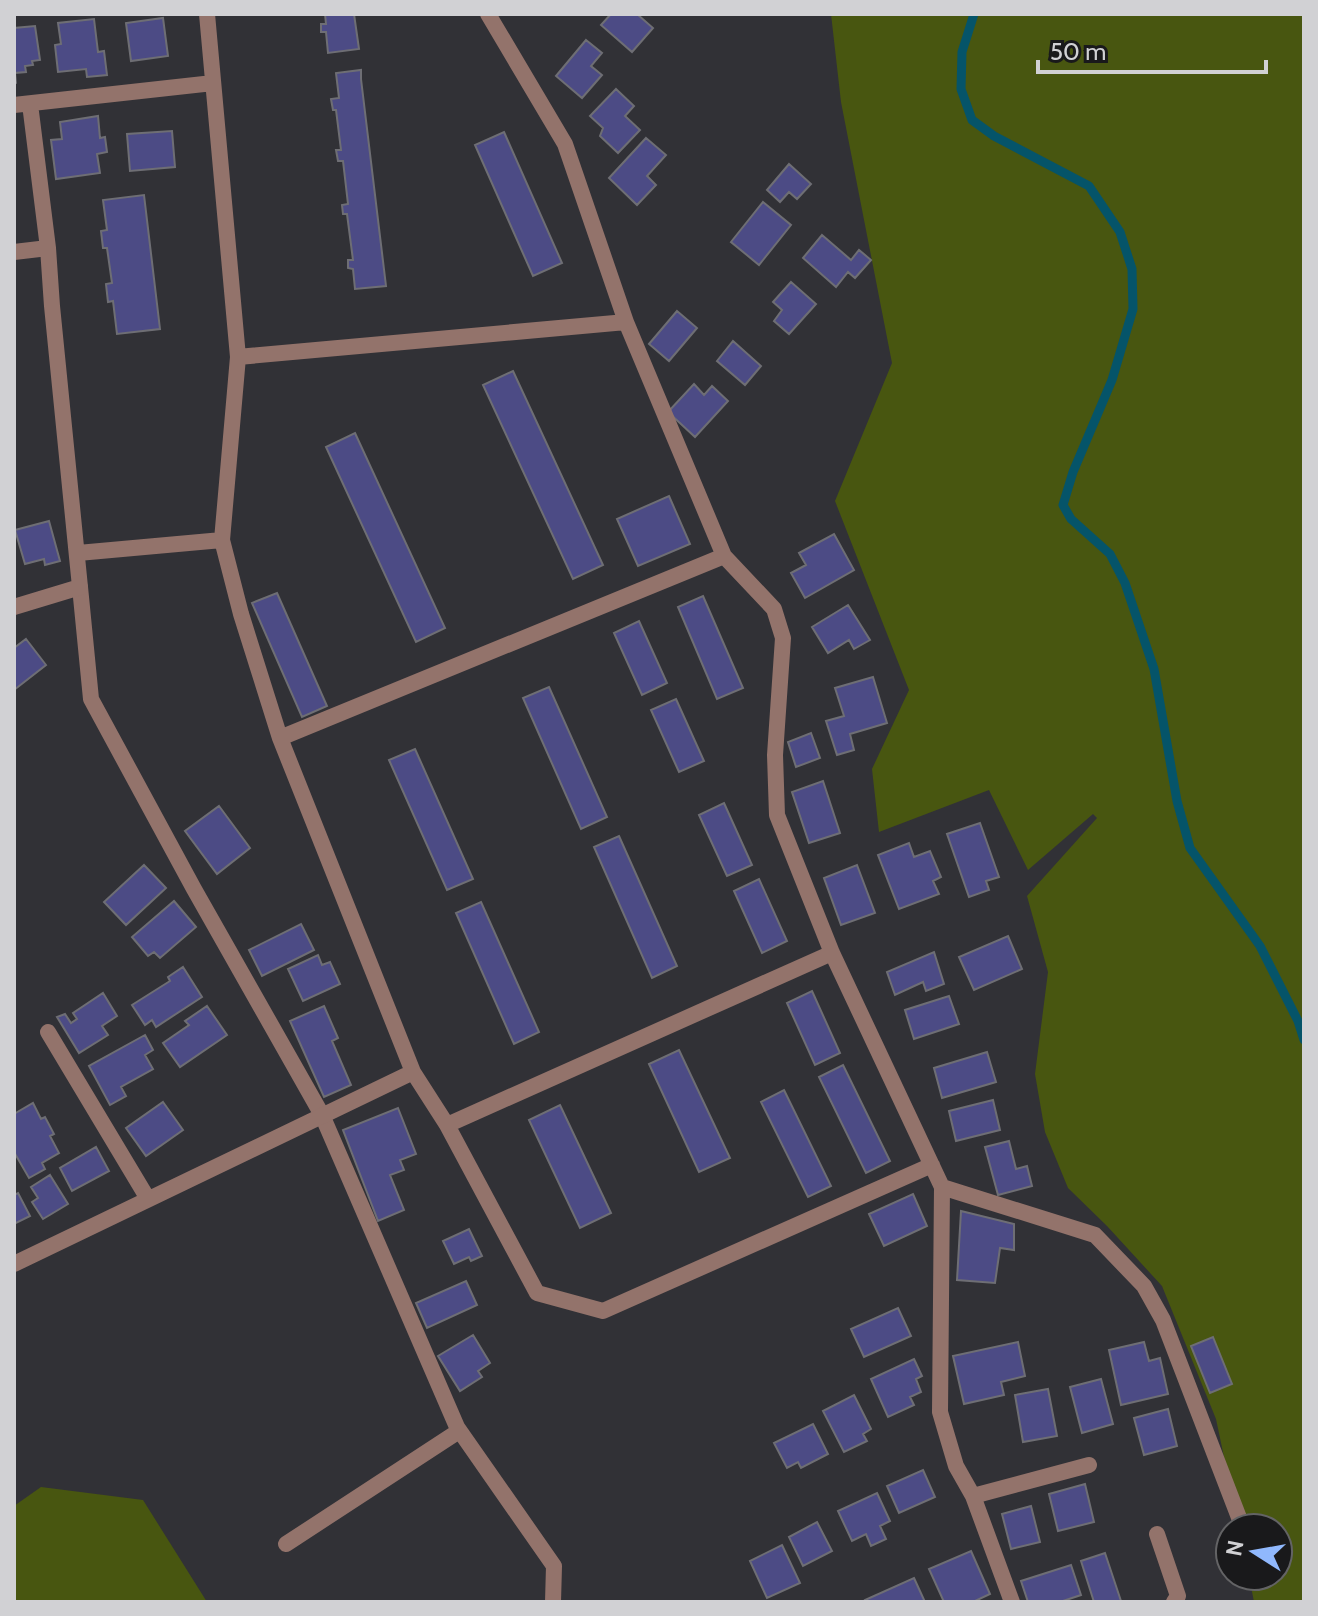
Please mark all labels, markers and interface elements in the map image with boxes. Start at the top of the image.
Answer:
scale bar [1038,24,1266,74]
text: 50 m [1050,37,1106,66]
north arrow [1214,1512,1294,1592]
text: N [1220,1538,1250,1558]

